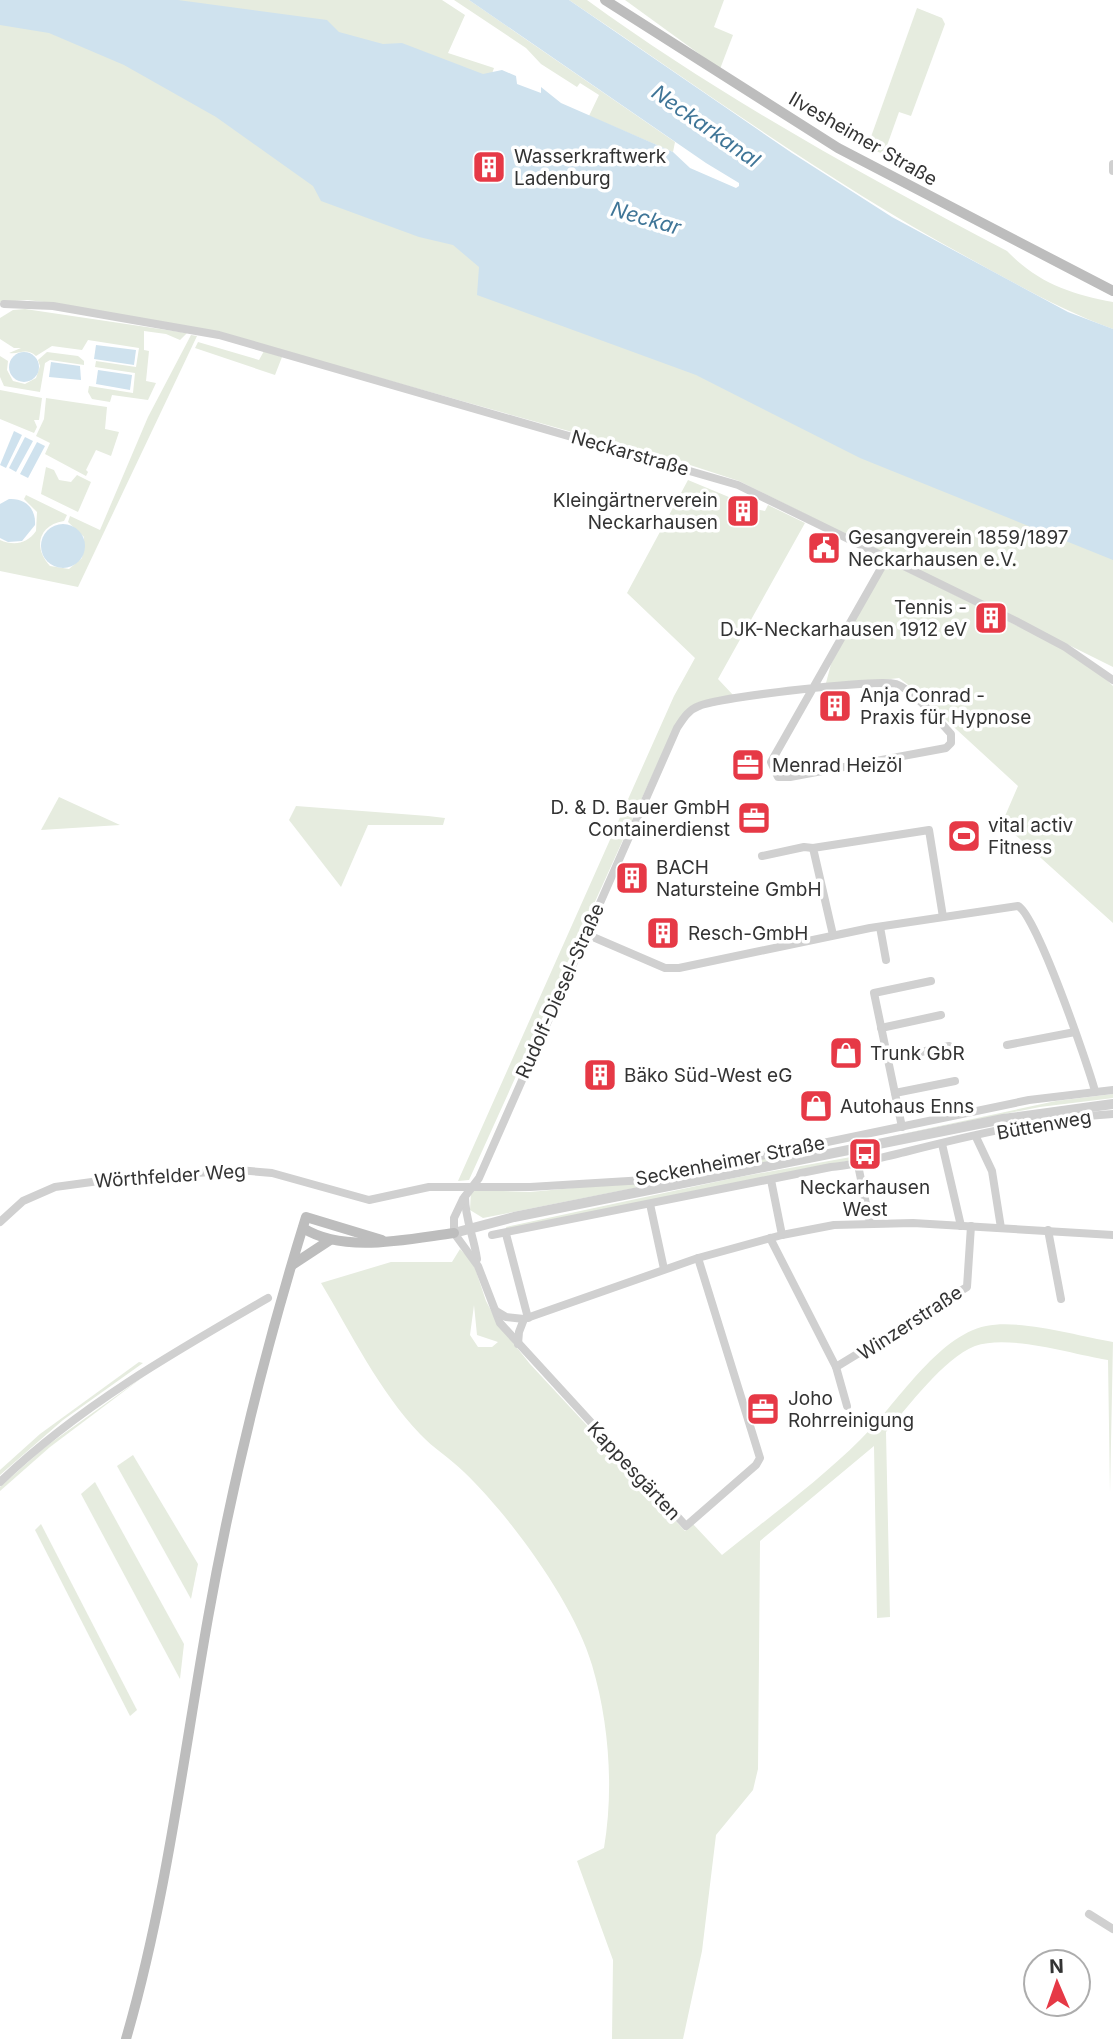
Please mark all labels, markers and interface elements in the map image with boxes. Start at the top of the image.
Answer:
water label: Neckarkanal [647,79,766,173]
street label: Ilvesheimer Straße [785,87,941,191]
place label: Wasserkraftwerk Ladenburg [514,145,667,190]
building icon: Wasserkraftwerk Ladenburg [470,148,508,186]
water label: Neckar [608,196,685,240]
street label: Neckarstraße [569,425,691,481]
place label: Kleingärtnerverein Neckarhausen [553,489,718,534]
building icon: Kleingärtnerverein Neckarhausen [724,492,762,530]
place label: Gesangverein 1859/1897 Neckarhausen e.V. [848,526,1069,571]
public building icon: Gesangverein 1859/1897 Neckarhausen e.V. [805,529,843,567]
place label: Tennis - DJK-Neckarhausen 1912 eV [720,596,967,641]
building icon: Tennis - DJK-Neckarhausen 1912 eV [972,599,1010,637]
place label: Anja Conrad - Praxis für Hypnose [860,684,1031,729]
building icon: Anja Conrad - Praxis für Hypnose [816,687,854,725]
office icon: Menrad Heizöl [729,746,767,784]
place label: Menrad Heizöl [772,754,902,777]
place label: D. & D. Bauer GmbH Containerdienst [551,796,730,841]
office icon: D. & D. Bauer GmbH Containerdienst [735,799,773,837]
place label: vital activ Fitness [988,814,1074,859]
sports icon: vital activ Fitness [945,817,983,855]
place label: BACH Natursteine GmbH [656,856,822,901]
building icon: BACH Natursteine GmbH [613,859,651,897]
street label: Rudolf-Diesel-Straße [511,900,609,1082]
building icon: Resch-GmbH [644,914,682,952]
place label: Resch-GmbH [688,922,808,945]
shop icon: Trunk GbR [827,1034,865,1072]
place label: Trunk GbR [870,1042,965,1065]
building icon: Bäko Süd-West eG [581,1056,619,1094]
place label: Bäko Süd-West eG [624,1064,792,1087]
shop icon: Autohaus Enns [797,1087,835,1125]
place label: Autohaus Enns [840,1095,974,1118]
street label: Büttenweg [995,1105,1093,1145]
street label: Seckenheimer Straße [633,1131,827,1191]
bus stop icon: Neckarhausen West [846,1135,884,1173]
street label: Wörthfelder Weg [93,1159,247,1193]
place label: Neckarhausen West [800,1176,930,1221]
street label: Winzerstraße [853,1281,967,1365]
place label: Joho Rohrreinigung [788,1387,914,1432]
office icon: Joho Rohrreinigung [744,1390,782,1428]
street label: Kappesgärten [583,1417,685,1525]
north arrow [1022,1948,1092,2018]
text: N [1049,1955,1064,1978]

